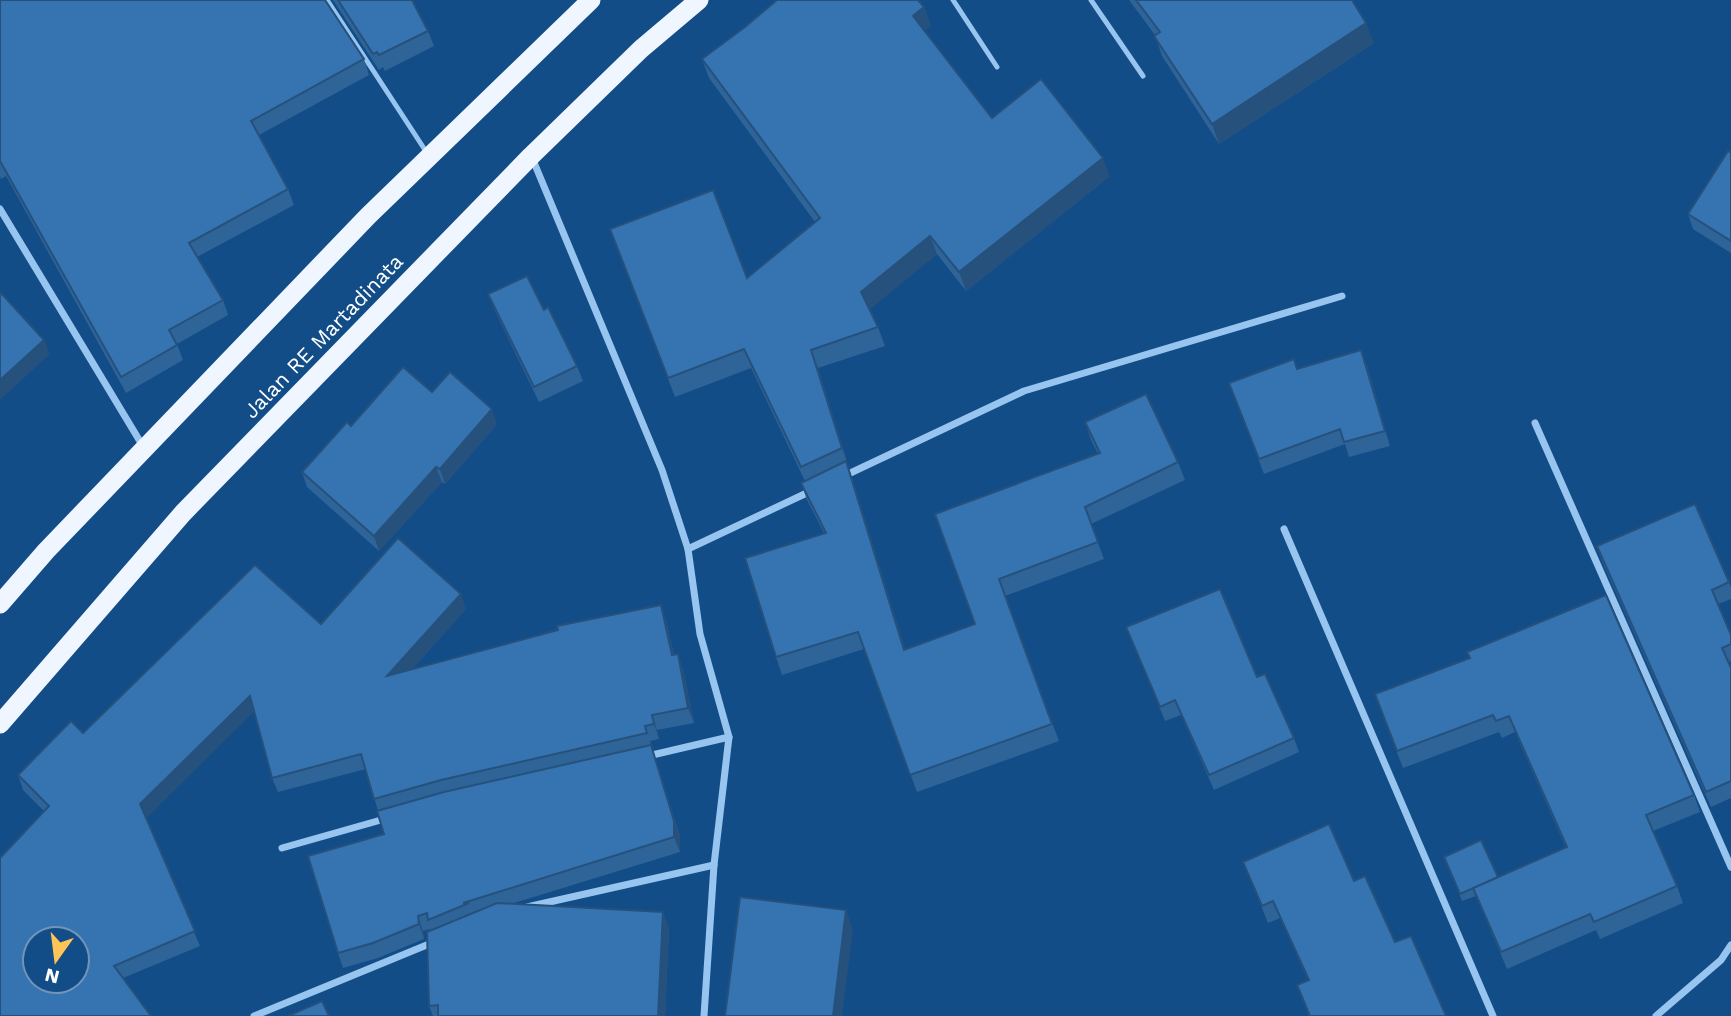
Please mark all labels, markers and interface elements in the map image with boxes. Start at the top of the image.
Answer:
street label: Jalan RE Martadinata [238,249,408,423]
north arrow [21,925,91,995]
text: N [42,963,62,989]

